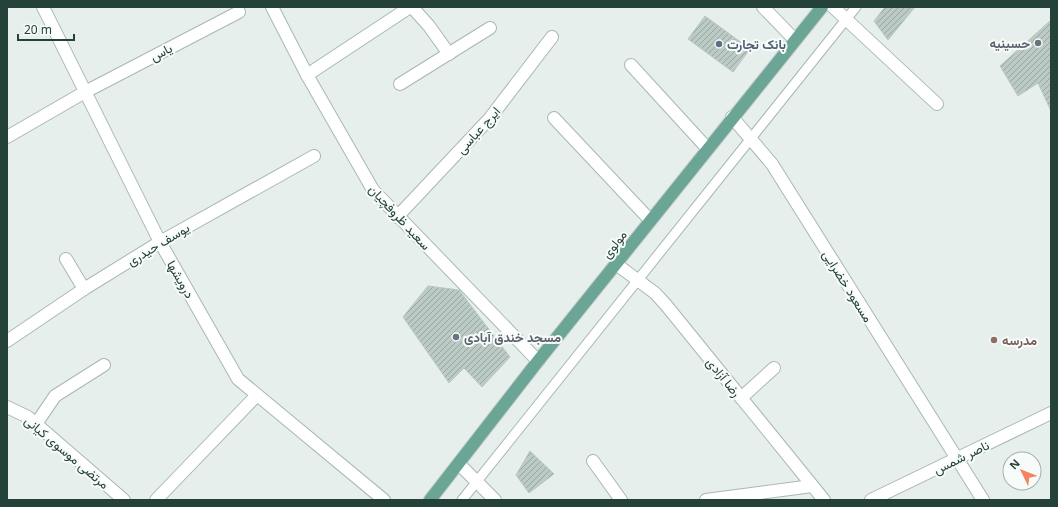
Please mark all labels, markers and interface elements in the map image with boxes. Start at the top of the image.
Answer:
scale bar [18,16,74,42]
text: 20 m [24,21,52,38]
place label: حسینیه [989,34,1030,52]
place label: بانک تجارت [727,35,786,53]
marker: حسینیه [1033,38,1043,48]
street label: یاس [147,39,175,65]
marker: بانک تجارت [714,39,724,49]
street label: ایرج عباسی [452,102,505,158]
street label: سعید ظروفچیان [364,180,435,254]
street label: یوسف حیدری [123,218,193,270]
street label: مولوی [597,226,631,262]
street label: مسعود خضرایی [819,246,877,326]
street label: درویشها [163,257,199,301]
place label: مسجد خندق آبادی [464,328,561,346]
place label: مدرسه [1002,331,1037,349]
marker: مسجد خندق آبادی [451,332,461,342]
marker: مدرسه [989,335,999,345]
street label: رضا آزادی [703,353,745,401]
street label: مرتضی موسوی کیانی [21,411,113,493]
street label: ناصر شمس [930,436,992,478]
north arrow [1002,451,1042,491]
text: N [1006,455,1023,472]

